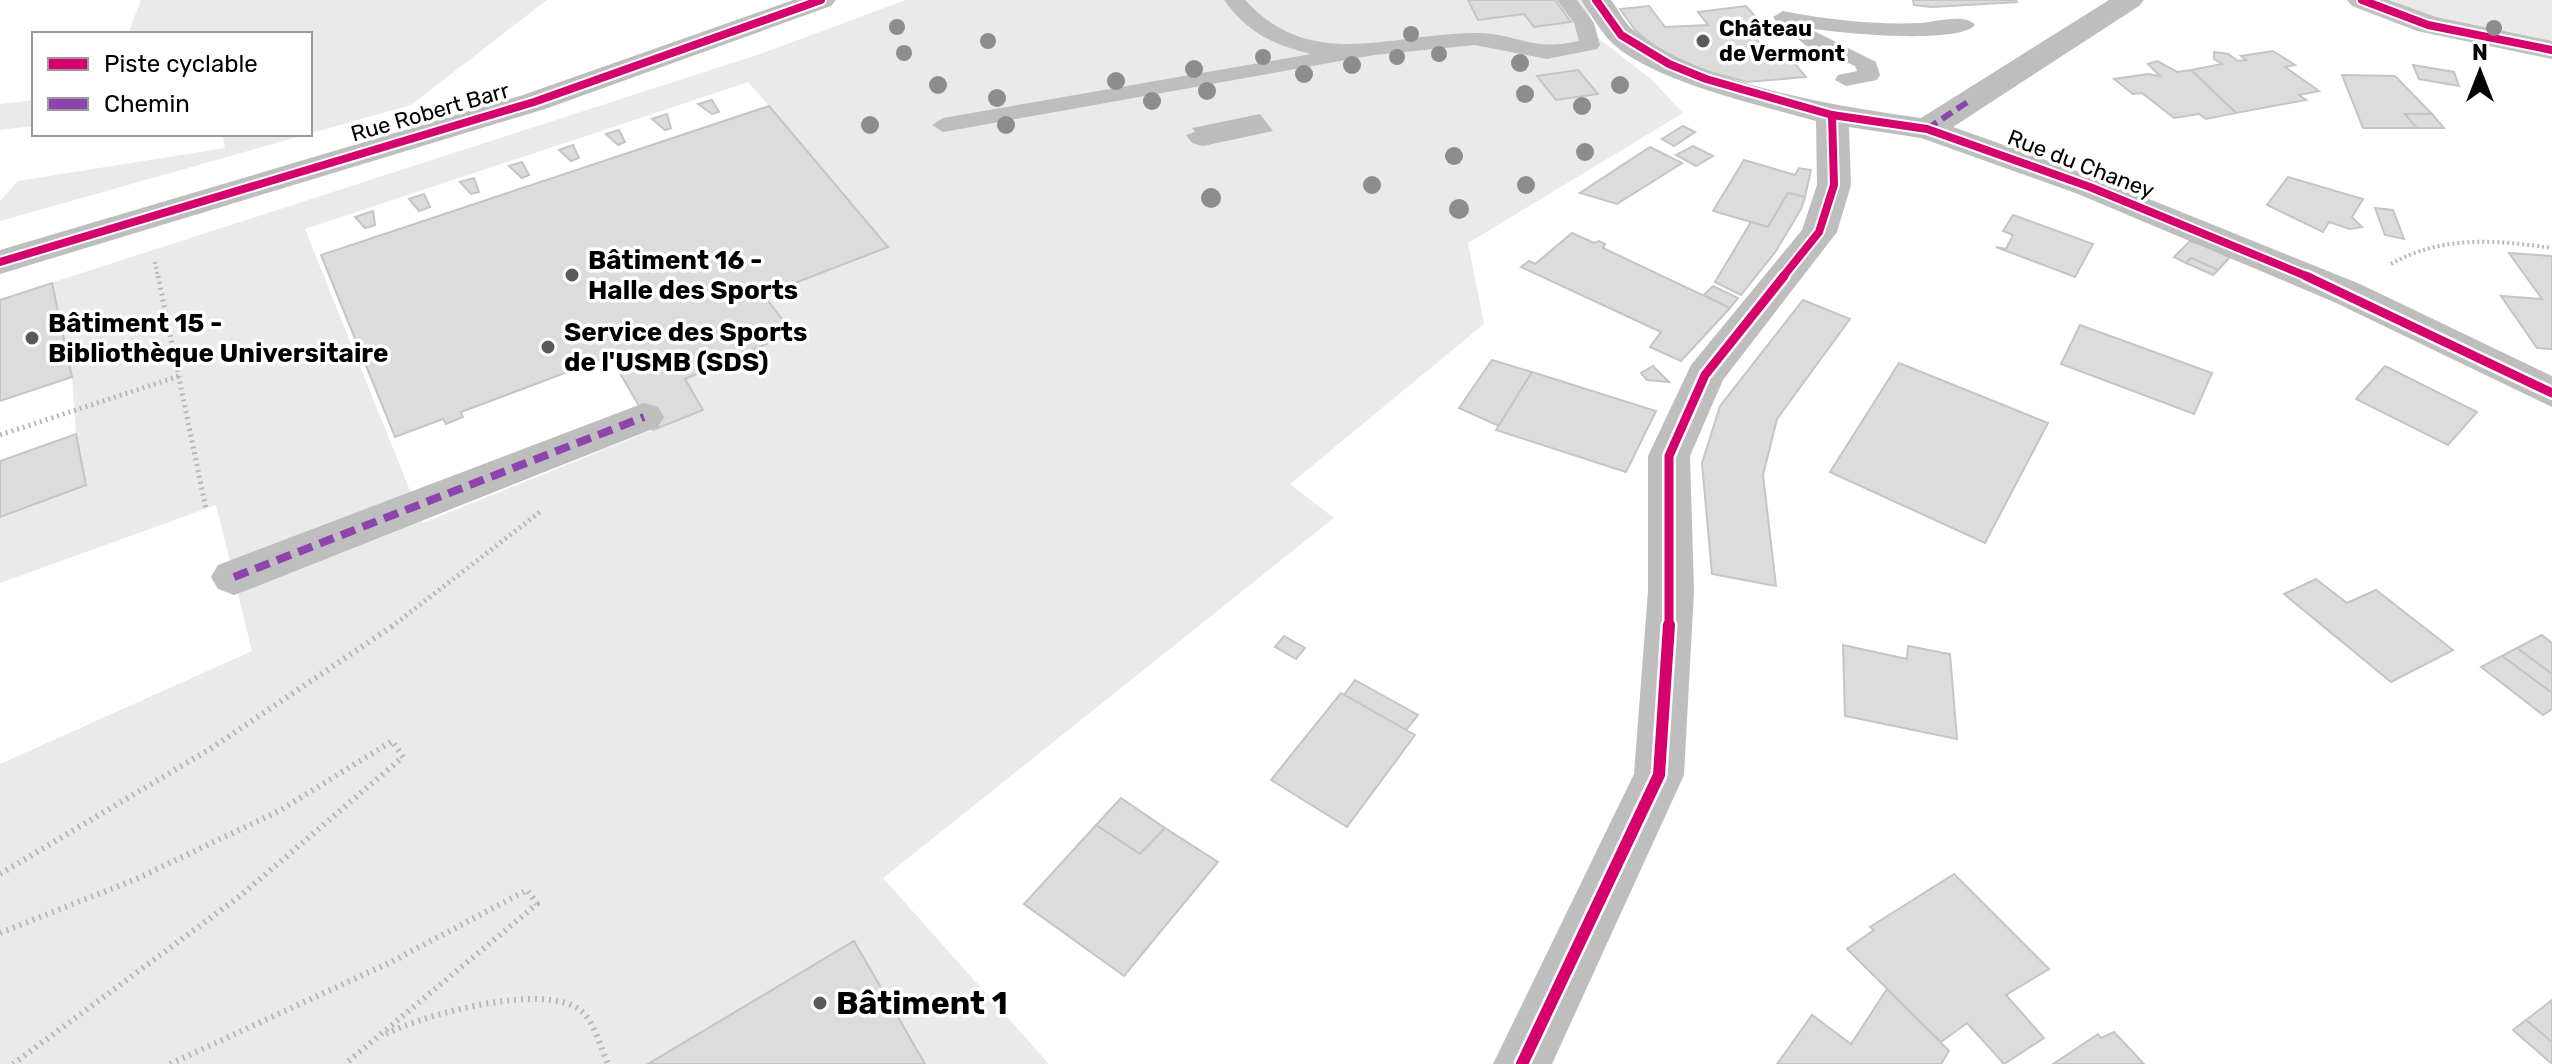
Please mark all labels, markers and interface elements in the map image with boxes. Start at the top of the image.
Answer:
place label: Château de Vermont [1719,15,1845,67]
legend [32,32,312,136]
marker: Château de Vermont [1694,32,1712,50]
north arrow [2440,32,2520,112]
text: N [2472,39,2488,66]
text: Piste cyclable [104,50,258,78]
street label: Rue Robert Barr [348,76,513,148]
text: Chemin [104,90,190,118]
street label: Rue du Chaney [2004,124,2158,204]
place label: Bâtiment 16 - Halle des Sports [588,245,798,306]
marker: Bâtiment 16 - Halle des Sports [563,266,581,284]
place label: Bâtiment 15 - Bibliothèque Universitaire [48,308,388,369]
place label: Service des Sports de l'USMB (SDS) [564,317,807,378]
marker: Bâtiment 15 - Bibliothèque Universitaire [23,329,41,347]
marker: Service des Sports de l'USMB (SDS) [539,338,557,356]
place label: Bâtiment 1 [836,984,1008,1022]
marker: Bâtiment 1 [811,994,829,1012]

